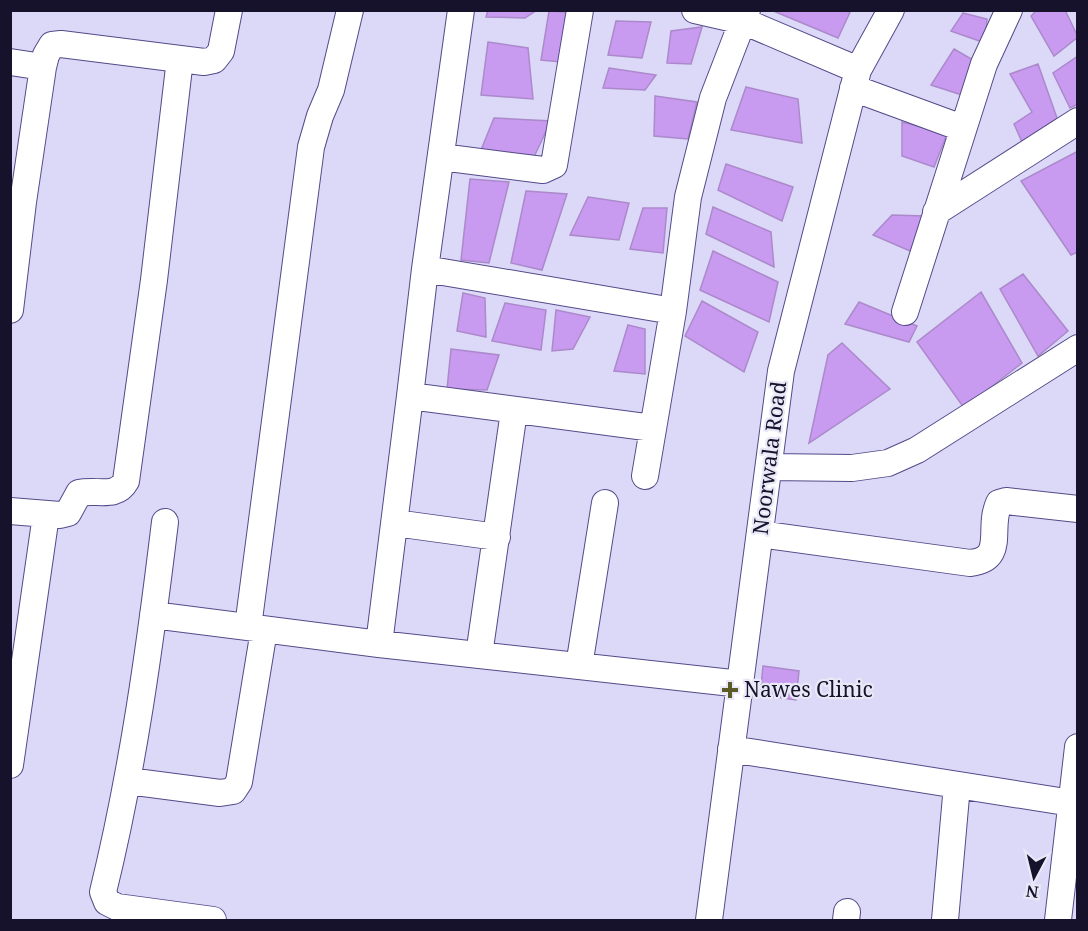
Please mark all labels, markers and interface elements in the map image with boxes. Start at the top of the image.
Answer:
street label: Noorwala Road [746,379,792,536]
place label: Nawes Clinic [744,675,873,703]
marker: Nawes Clinic [721,681,739,699]
north arrow [1004,847,1064,907]
text: N [1024,880,1040,904]

